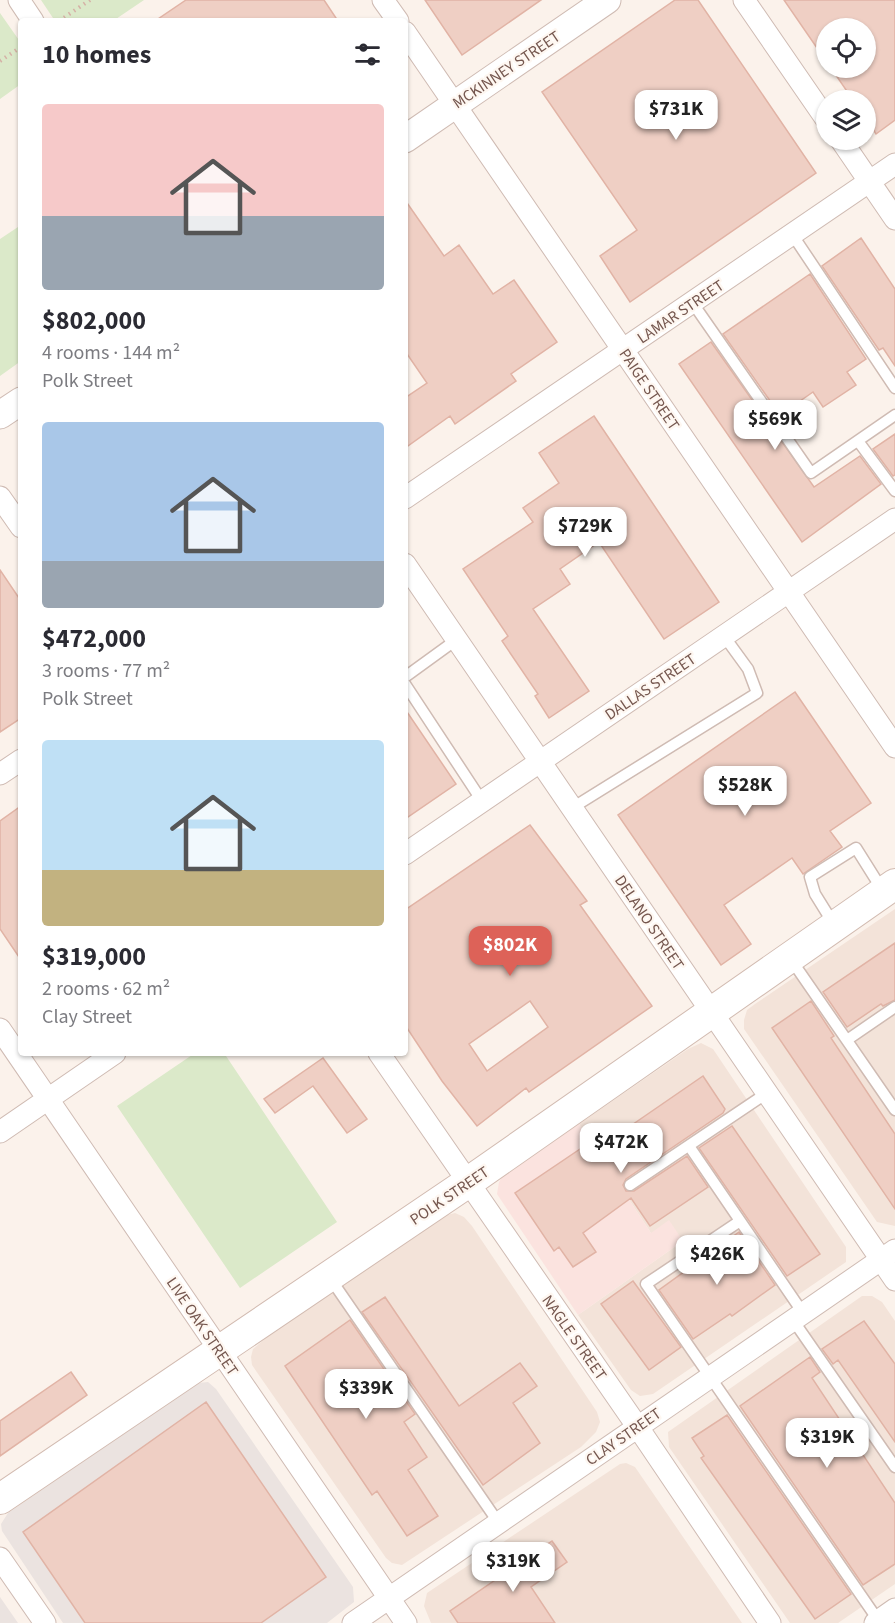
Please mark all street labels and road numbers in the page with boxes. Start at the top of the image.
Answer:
street label: MCKINNEY STREET [448,25,565,114]
street label: LAMAR STREET [633,274,729,349]
street label: PAIGE STREET [614,344,685,435]
street label: DALLAS STREET [601,648,701,726]
street label: DELANO STREET [609,871,689,975]
street label: POLK STREET [406,1161,494,1230]
street label: LIVE OAK STREET [161,1273,244,1381]
street label: NAGLE STREET [537,1291,612,1385]
street label: CLAY STREET [581,1402,666,1471]

